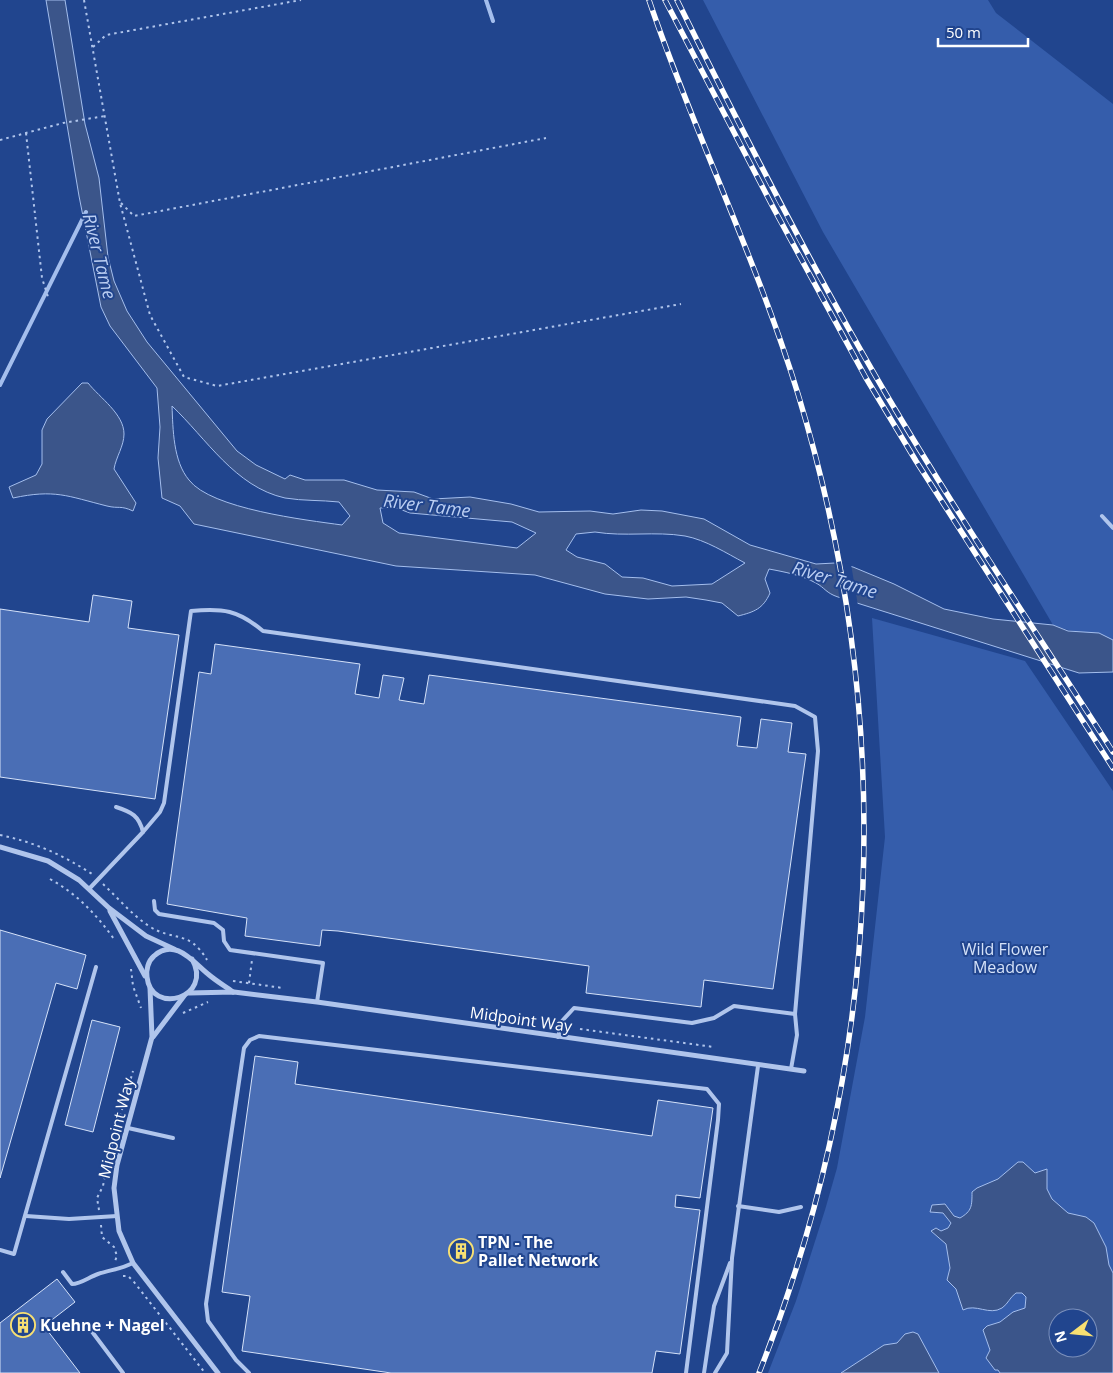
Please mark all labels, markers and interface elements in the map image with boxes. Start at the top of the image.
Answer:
scale bar [938,15,1028,47]
text: 50 m [946,22,981,42]
water label: River Tame [78,211,122,301]
water label: River Tame [382,488,472,522]
water label: River Tame [790,555,880,603]
park label: Wild Flower Meadow [962,938,1049,978]
street label: Midpoint Way [468,1001,575,1037]
street label: Midpoint Way [93,1074,139,1181]
place label: TPN - The Pallet Network [478,1231,598,1271]
building icon: TPN - The Pallet Network [448,1238,474,1264]
north arrow [1048,1308,1098,1358]
building icon: Kuehne + Nagel [10,1312,36,1338]
place label: Kuehne + Nagel [40,1314,165,1336]
text: N [1049,1329,1071,1345]

